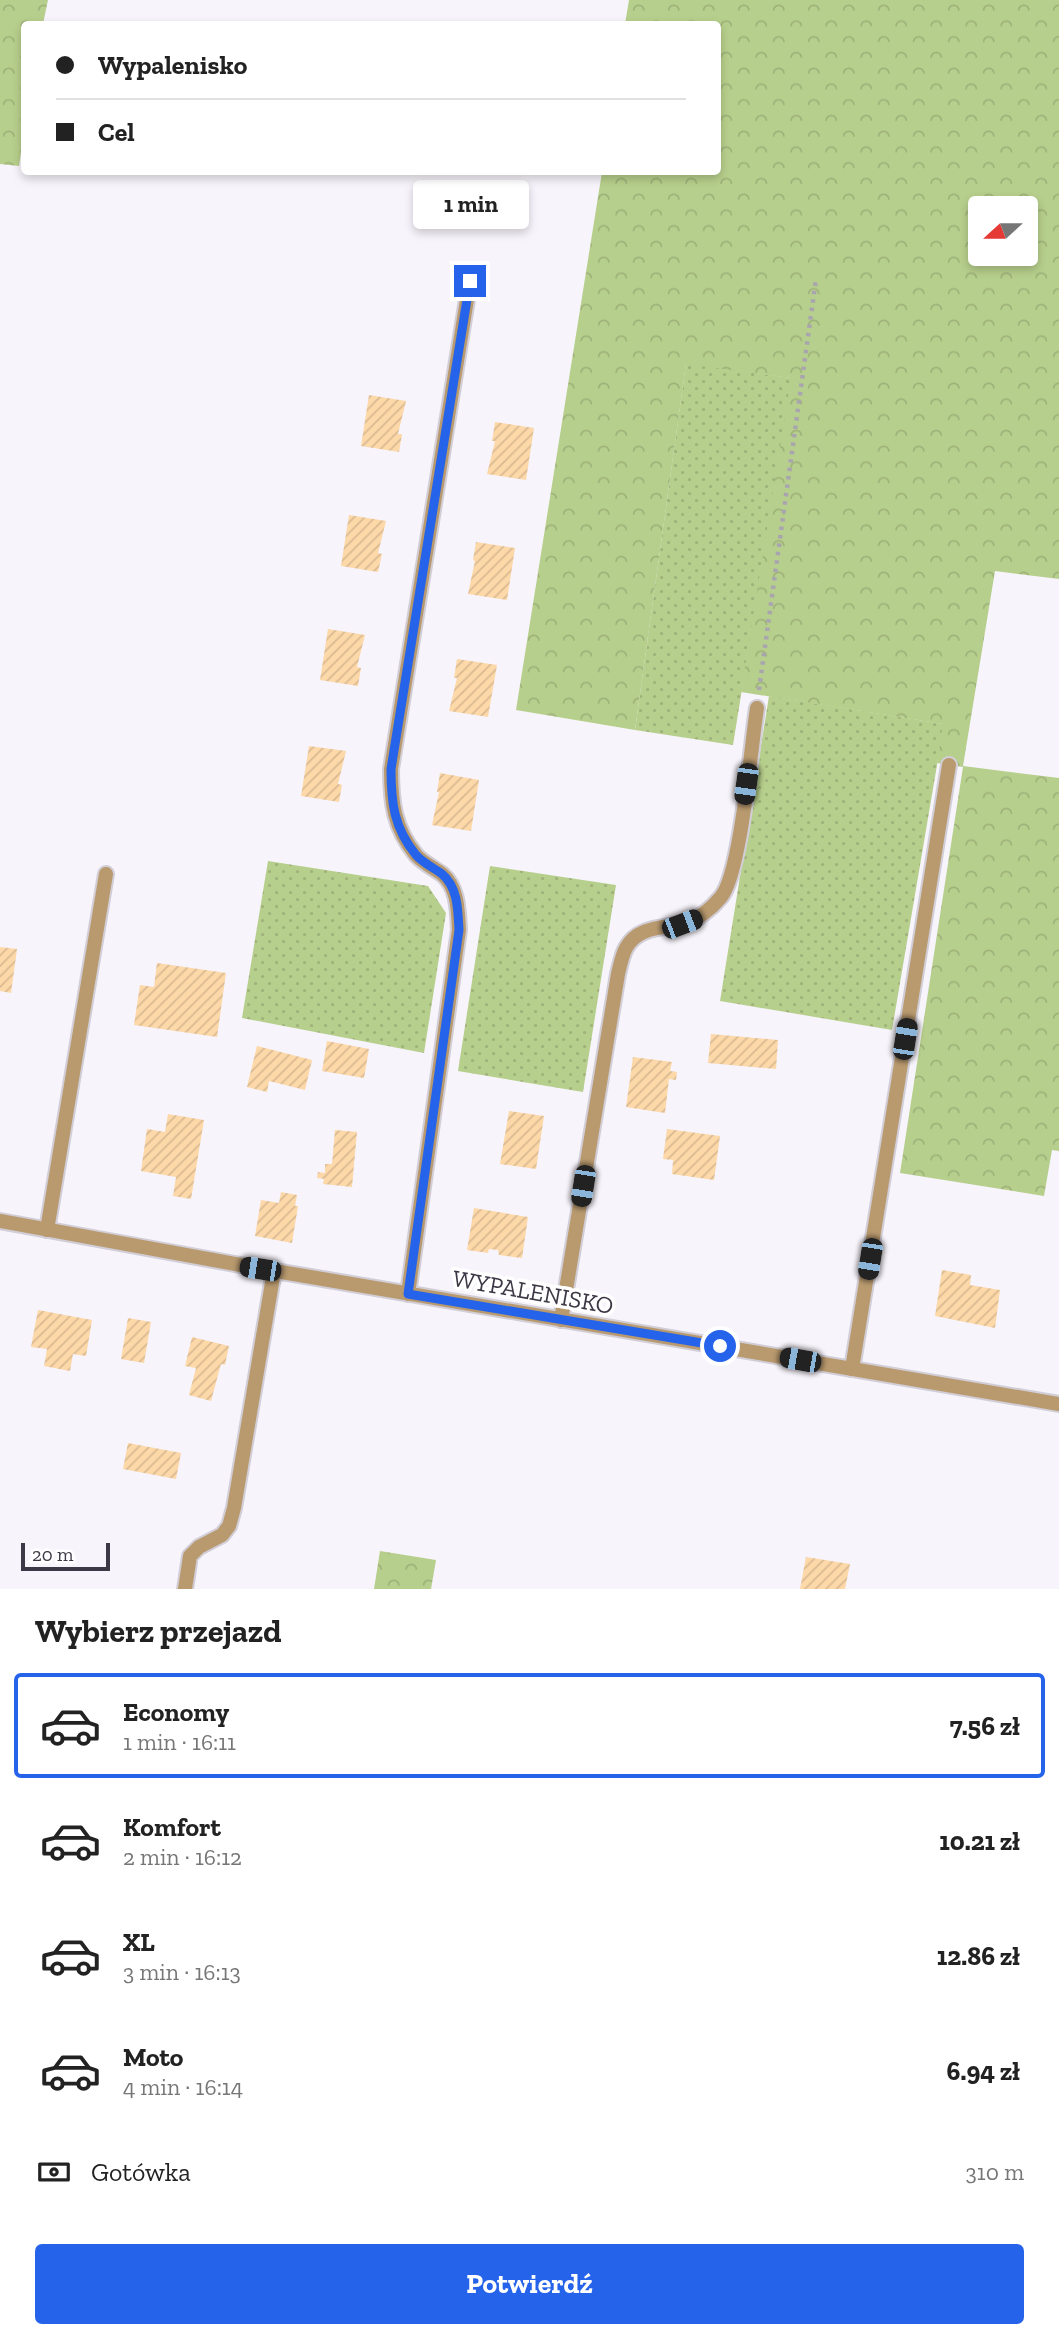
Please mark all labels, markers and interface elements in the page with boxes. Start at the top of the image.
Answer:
text: Wypalenisko [98,49,247,81]
text: Cel [98,116,135,148]
callout: 1 min [412,180,528,229]
text: 1 min [444,190,498,218]
north arrow [968,196,1038,266]
map controls [968,196,1038,266]
route end [454,265,486,297]
car [733,762,760,806]
car [659,907,706,941]
car [892,1017,919,1061]
car [570,1164,597,1208]
car [857,1237,884,1281]
car [238,1255,283,1283]
street label: WYPALENISKO [450,1263,616,1320]
route start [704,1330,736,1362]
car [778,1346,823,1374]
scale bar [21,1540,110,1572]
text: 20 m [32,1543,73,1566]
text: Wybierz przejazd [35,1612,282,1650]
icon: car [39,1694,102,1757]
text: Economy [123,1696,229,1728]
text: 7.56 zł [950,1710,1020,1742]
text: 1 min · 16:11 [123,1728,236,1756]
icon: car [39,1809,102,1872]
text: Komfort [123,1811,221,1843]
text: 10.21 zł [939,1825,1020,1857]
text: 2 min · 16:12 [123,1843,242,1871]
icon: car [39,1924,102,1987]
text: XL [123,1926,155,1958]
text: 12.86 zł [937,1940,1020,1972]
text: 3 min · 16:13 [123,1958,241,1986]
icon: car [39,2039,102,2102]
text: Moto [123,2041,183,2073]
text: 6.94 zł [947,2055,1020,2087]
text: 4 min · 16:14 [123,2073,243,2101]
icon: cash [35,2153,73,2191]
text: Gotówka [91,2156,191,2188]
text: 310 m [966,2158,1024,2186]
button: Potwierdź [35,2244,1024,2324]

